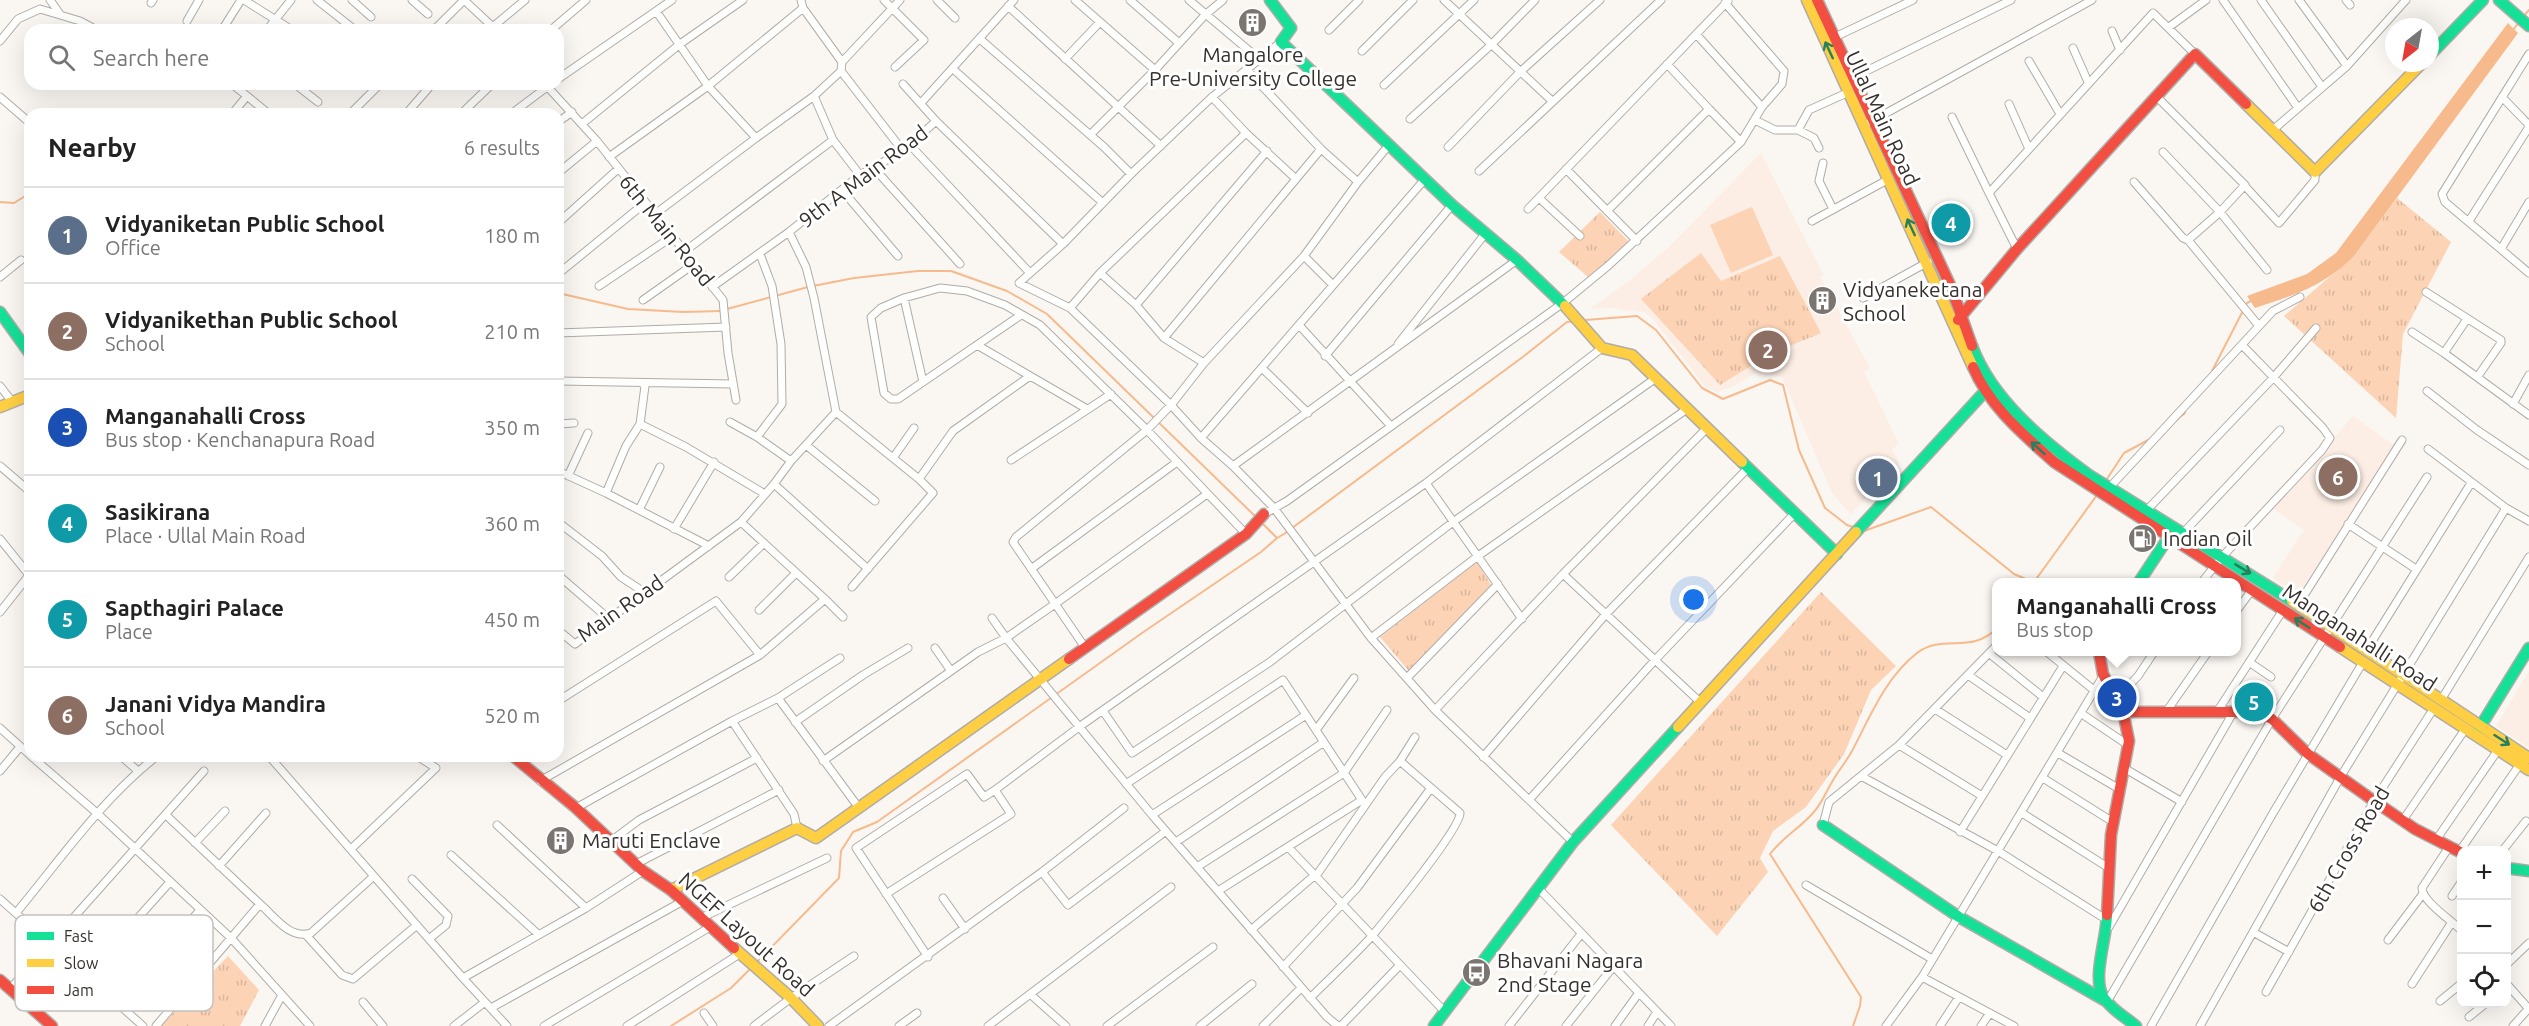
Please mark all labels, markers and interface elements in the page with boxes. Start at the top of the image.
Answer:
building icon: Mangalore Pre-University College [1237,7,1269,39]
north arrow [2385,18,2439,72]
search box [24,24,564,90]
icon: search [45,41,78,74]
one-way arrow [1823,41,1835,59]
place label: Mangalore Pre-University College [1149,42,1357,90]
text: Search here [93,45,209,70]
street label: Ullal Main Road [1841,47,1925,189]
street label: 9th A Main Road [794,120,932,232]
text: Nearby [48,133,136,162]
text: 6 results [464,136,540,159]
street label: 6th Main Road [615,170,719,290]
pin: 4 [1932,200,1970,246]
text: Vidyaniketan Public School [105,211,384,236]
one-way arrow [1905,218,1917,236]
text: 1 [62,224,73,247]
text: 180 m [484,224,540,247]
text: Office [105,236,161,259]
place label: Vidyaneketana School [1843,277,1983,325]
building icon: Vidyaneketana School [1806,285,1838,317]
text: Vidyanikethan Public School [105,307,398,332]
text: 2 [62,320,73,343]
text: 210 m [484,320,540,343]
pin: 2 [1748,328,1788,372]
text: School [105,332,165,355]
text: Manganahalli Cross [105,403,306,428]
text: 3 [62,416,73,439]
text: 350 m [484,416,540,439]
text: Bus stop · Kenchanapura Road [105,428,375,451]
one-way arrow [2031,441,2046,455]
pin: 6 [2318,454,2358,500]
pin: 1 [1858,456,1898,500]
text: Sasikirana [105,499,210,524]
text: 4 [62,512,73,535]
text: 360 m [484,512,540,535]
fuel station icon: Indian Oil [2126,522,2158,554]
text: Place · Ullal Main Road [105,524,306,547]
place label: Indian Oil [2163,526,2252,550]
one-way arrow [2234,564,2251,576]
street label: Main Road [572,570,668,646]
popup [1992,578,2241,656]
street label: Manganahalli Road [2278,578,2442,696]
your location [1679,585,1708,614]
text: Manganahalli Cross [2016,593,2217,618]
text: Sapthagiri Palace [105,595,284,620]
text: 5 [62,608,73,631]
text: 450 m [484,608,540,631]
one-way arrow [2294,617,2311,630]
text: Bus stop [2016,618,2094,641]
text: Place [105,620,153,643]
pin: 3 [2098,676,2136,720]
pin: 5 [2234,680,2274,724]
text: Janani Vidya Mandira [105,691,326,716]
text: 6 [62,704,73,727]
text: 520 m [484,704,540,727]
text: School [105,716,165,739]
one-way arrow [2493,734,2509,746]
street label: 6th Cross Road [2302,782,2394,916]
building icon: Maruti Enclave [545,824,577,856]
place label: Maruti Enclave [582,828,721,852]
map controls [2457,846,2511,1008]
button: + [2457,846,2511,900]
street label: NGEF Layout Road [674,867,820,1001]
button: − [2457,900,2511,954]
legend [15,915,213,1011]
text: Fast [64,927,94,945]
place label: Bhavani Nagara 2nd Stage [1497,948,1643,996]
text: Slow [64,954,99,972]
button: locate [2457,954,2511,1008]
bus stop icon: Bhavani Nagara 2nd Stage [1460,956,1492,988]
text: Jam [64,981,94,999]

